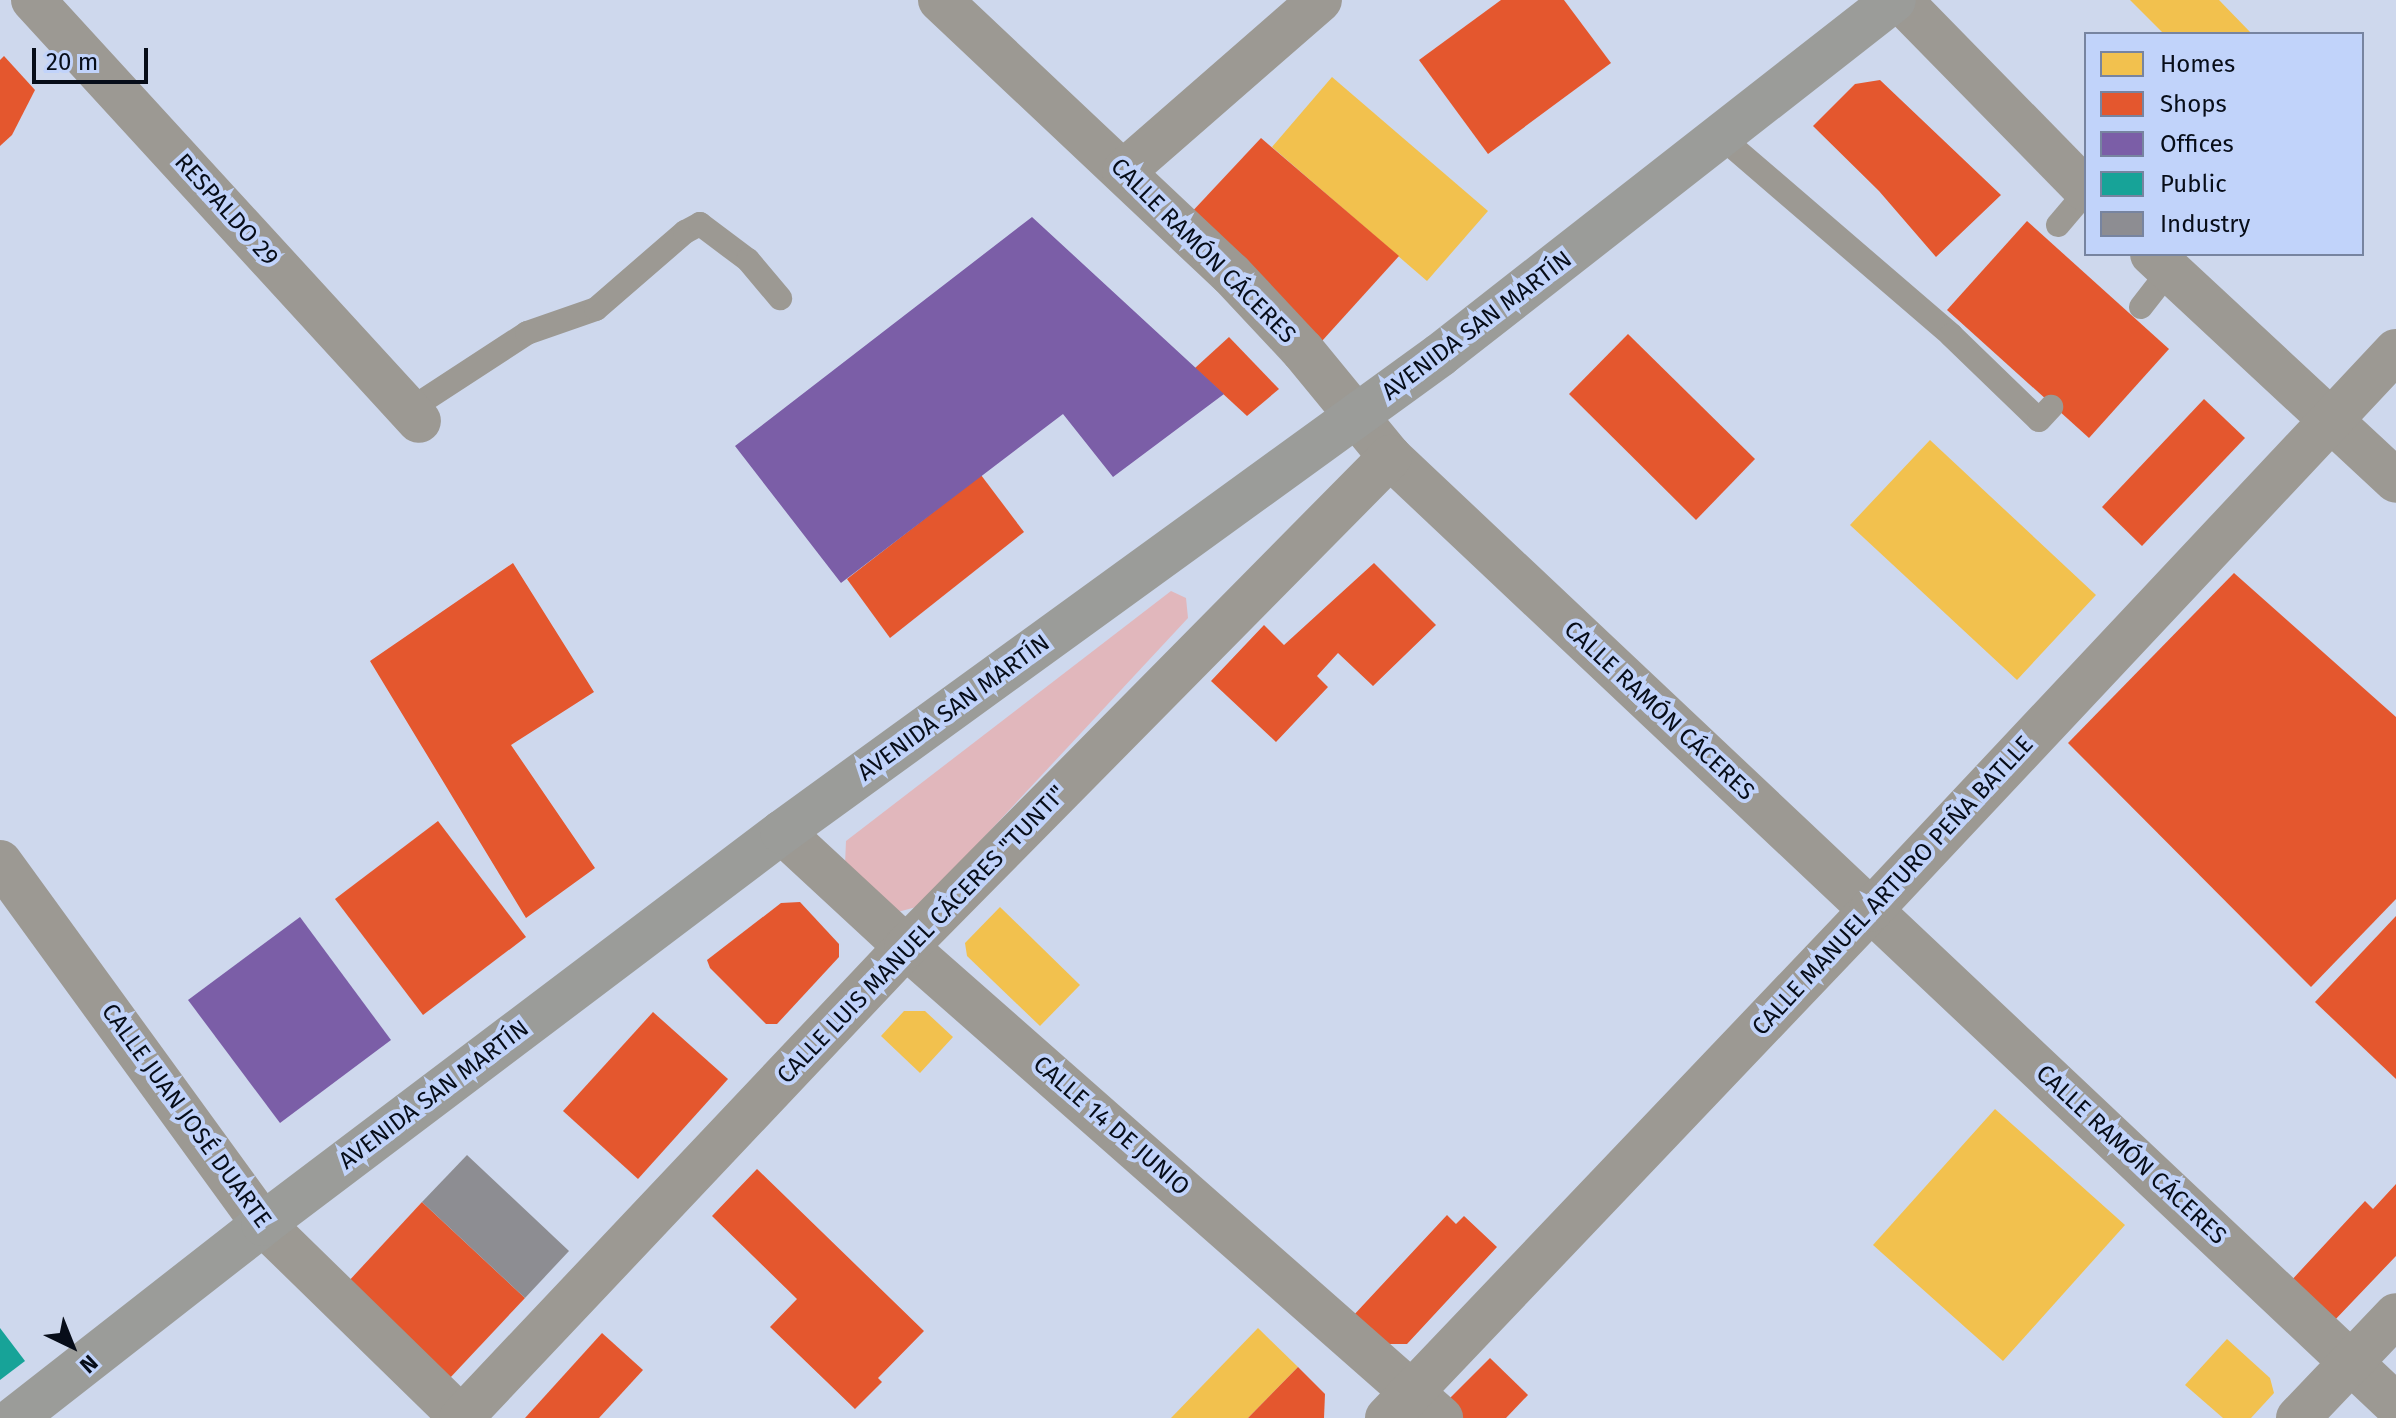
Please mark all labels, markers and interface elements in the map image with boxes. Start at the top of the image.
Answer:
scale bar [36,32,152,82]
legend [2084,32,2364,256]
text: 20 m [46,48,98,76]
text: Homes [2160,50,2235,78]
text: Shops [2160,90,2227,118]
text: Offices [2160,130,2234,158]
street label: RESPALDO 29 [168,148,284,272]
street label: CALLE RAMÓN CÁCERES [1105,153,1301,349]
text: Public [2160,170,2227,198]
text: Industry [2160,210,2250,238]
street label: AVENIDA SAN MARTÍN [1376,245,1578,407]
street label: CALLE RAMÓN CÁCERES [1558,615,1760,807]
street label: AVENIDA SAN MARTÍN [852,629,1056,787]
street label: CALLE MANUEL ARTURO PEÑA BATLLE [1746,730,2040,1042]
street label: CALLE LUIS MANUEL CÁCERES "TUNTI" [772,780,1072,1090]
street label: CALLE JUAN JOSÉ DUARTE [95,998,277,1234]
street label: AVENIDA SAN MARTÍN [333,1014,535,1176]
street label: CALLE 14 DE JUNIO [1027,1050,1195,1202]
street label: CALLE RAMÓN CÁCERES [2030,1059,2232,1251]
north arrow [32,1306,112,1386]
text: N [74,1349,103,1379]

